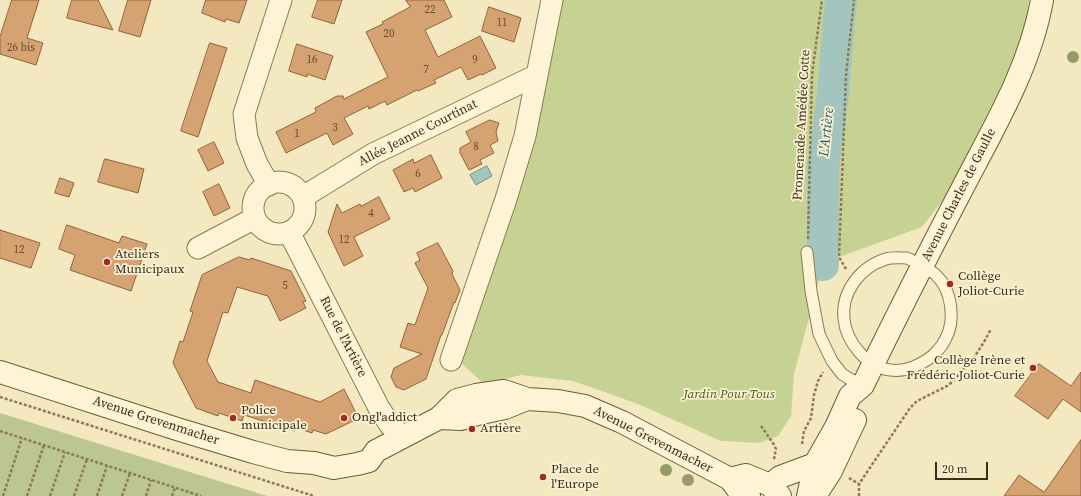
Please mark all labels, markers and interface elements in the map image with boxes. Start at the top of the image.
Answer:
house number: 22 [425,3,435,17]
house number: 11 [497,16,507,30]
house number: 20 [384,27,394,41]
house number: 26 bis [7,41,35,55]
street label: Promenade Amédée Cotte [790,49,814,201]
house number: 16 [307,53,317,67]
house number: 9 [472,53,478,67]
house number: 7 [423,63,429,77]
street label: Allée Jeanne Courtinat [356,96,480,170]
water label: L'Artière [816,107,838,157]
house number: 3 [332,121,338,135]
street label: Avenue Charles de Gaulle [919,126,999,264]
house number: 1 [294,127,300,141]
house number: 8 [473,140,479,154]
house number: 6 [415,167,421,181]
house number: 4 [368,207,374,221]
house number: 12 [339,233,349,247]
house number: 12 [14,243,24,257]
place label: Ateliers Municipaux [115,247,184,278]
marker: Ateliers Municipaux [102,257,112,267]
place label: Collège Joliot-Curie [958,269,1024,300]
house number: 5 [282,279,288,293]
marker: Collège Joliot-Curie [945,279,955,289]
street label: Rue de l'Artière [316,294,370,380]
place label: Collège Irène et Frédéric Joliot-Curie [907,353,1025,384]
marker: Collège Irène et Frédéric Joliot-Curie [1028,363,1038,373]
park label: Jardin Pour Tous [683,387,775,403]
street label: Avenue Grevenmacher [91,393,221,449]
place label: Police municipale [241,403,307,434]
street label: Avenue Grevenmacher [591,403,715,477]
place label: Ongl'addict [352,410,417,426]
marker: Police municipale [228,413,238,423]
marker: Ongl'addict [339,413,349,423]
place label: Artière [480,421,521,437]
marker: Artière [467,424,477,434]
scale bar [937,454,990,480]
text: 20 m [942,461,968,477]
place label: Place de l'Europe [551,462,599,493]
marker: Place de l'Europe [538,472,548,482]

